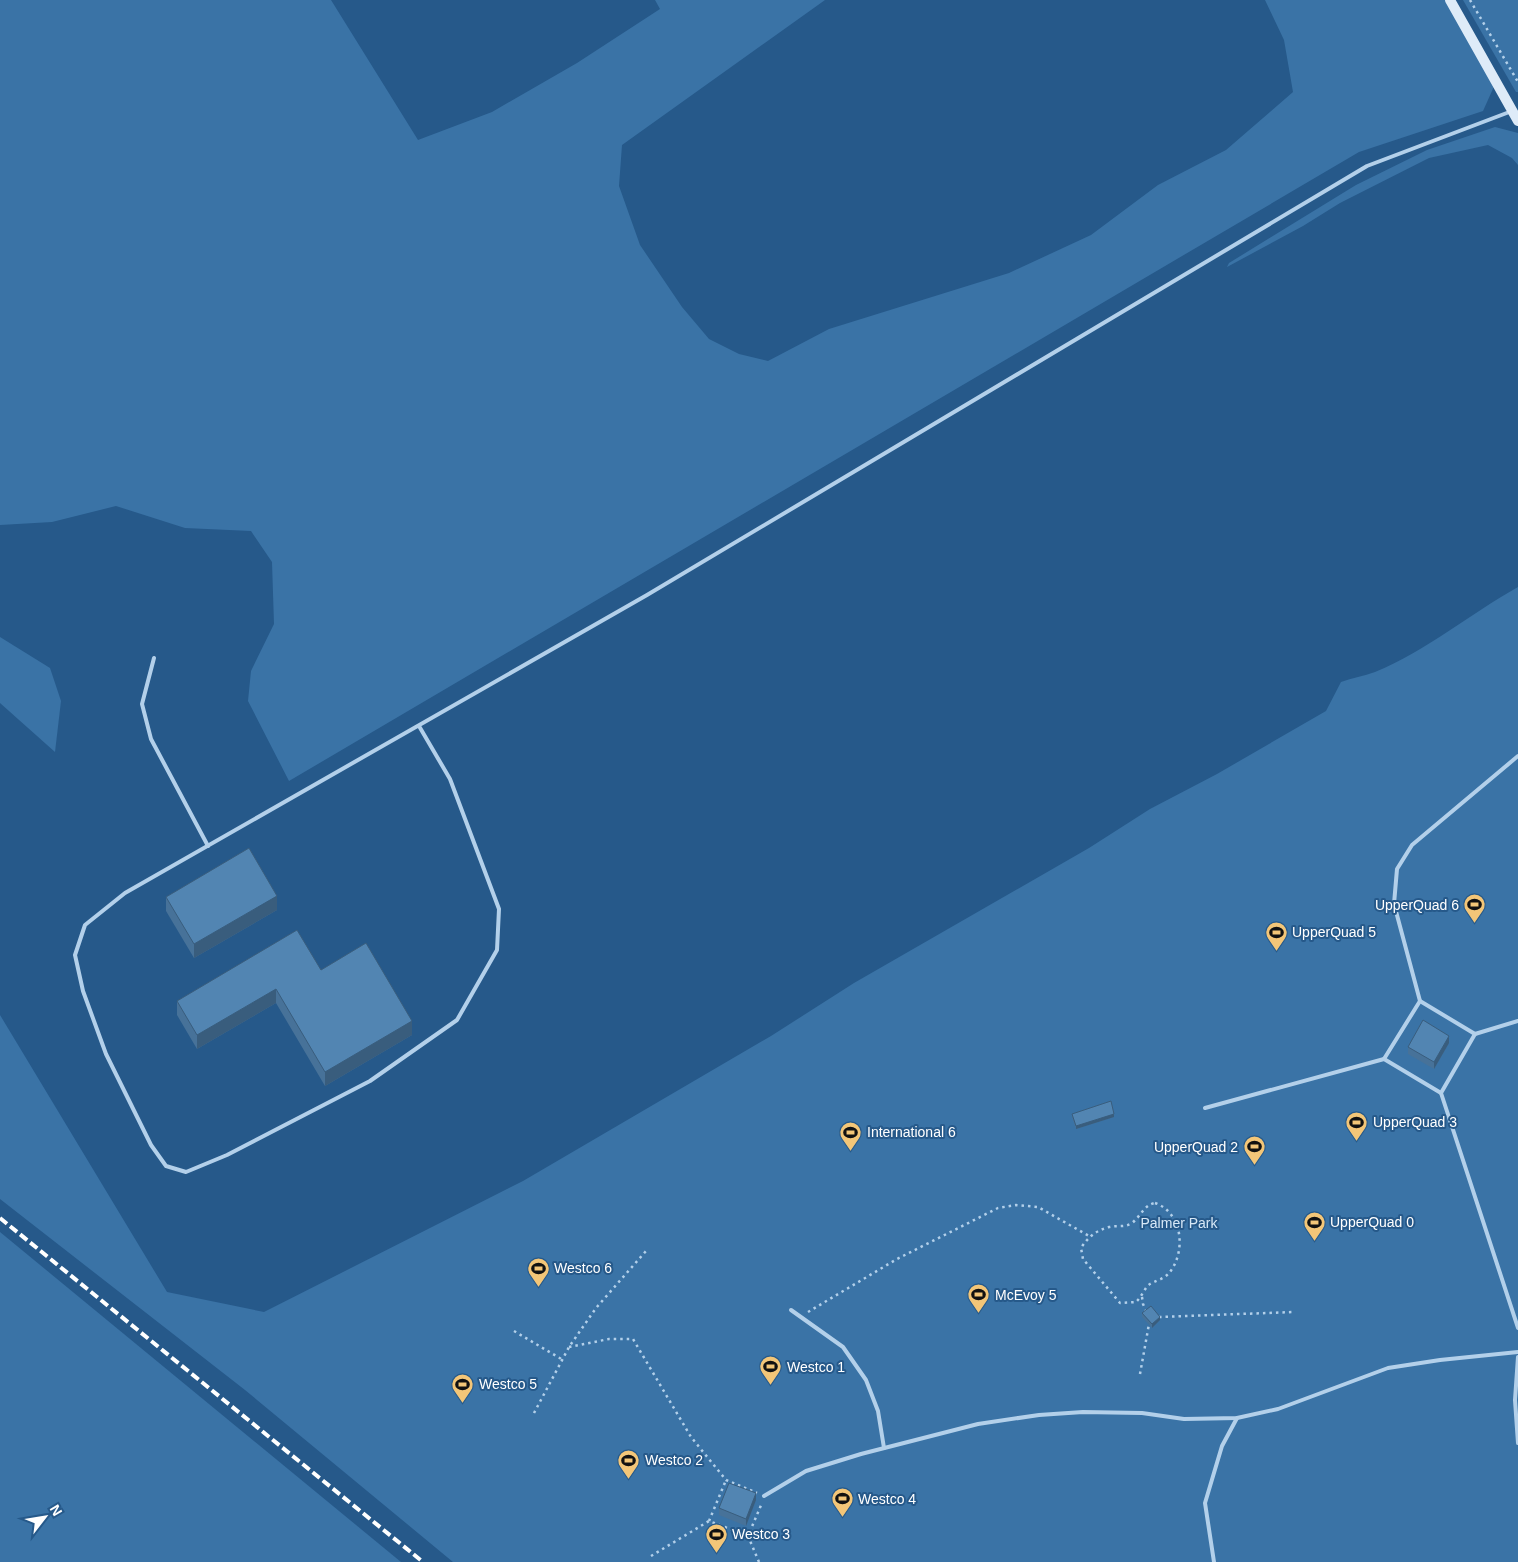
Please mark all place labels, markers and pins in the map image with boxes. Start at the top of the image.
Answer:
sports icon: UpperQuad 6 [1463,893,1487,924]
place label: UpperQuad 6 [1375,897,1459,913]
sports icon: UpperQuad 5 [1264,920,1288,951]
place label: UpperQuad 5 [1292,924,1376,940]
sports icon: UpperQuad 3 [1345,1110,1369,1141]
place label: UpperQuad 3 [1373,1114,1457,1130]
sports icon: International 6 [839,1120,863,1151]
place label: International 6 [867,1124,956,1140]
sports icon: UpperQuad 2 [1242,1135,1266,1166]
place label: UpperQuad 2 [1154,1139,1238,1155]
sports icon: UpperQuad 0 [1302,1210,1326,1241]
place label: UpperQuad 0 [1330,1214,1414,1230]
sports icon: Westco 6 [526,1256,550,1287]
place label: Westco 6 [554,1260,612,1276]
sports icon: McEvoy 5 [967,1283,991,1314]
place label: McEvoy 5 [995,1287,1057,1303]
sports icon: Westco 1 [759,1355,783,1386]
place label: Westco 1 [787,1359,845,1375]
sports icon: Westco 5 [451,1372,475,1403]
place label: Westco 5 [479,1376,537,1392]
sports icon: Westco 2 [617,1448,641,1479]
place label: Westco 2 [645,1452,703,1468]
sports icon: Westco 4 [830,1487,854,1518]
place label: Westco 4 [858,1491,916,1507]
sports icon: Westco 3 [704,1522,728,1553]
place label: Westco 3 [732,1526,790,1542]

